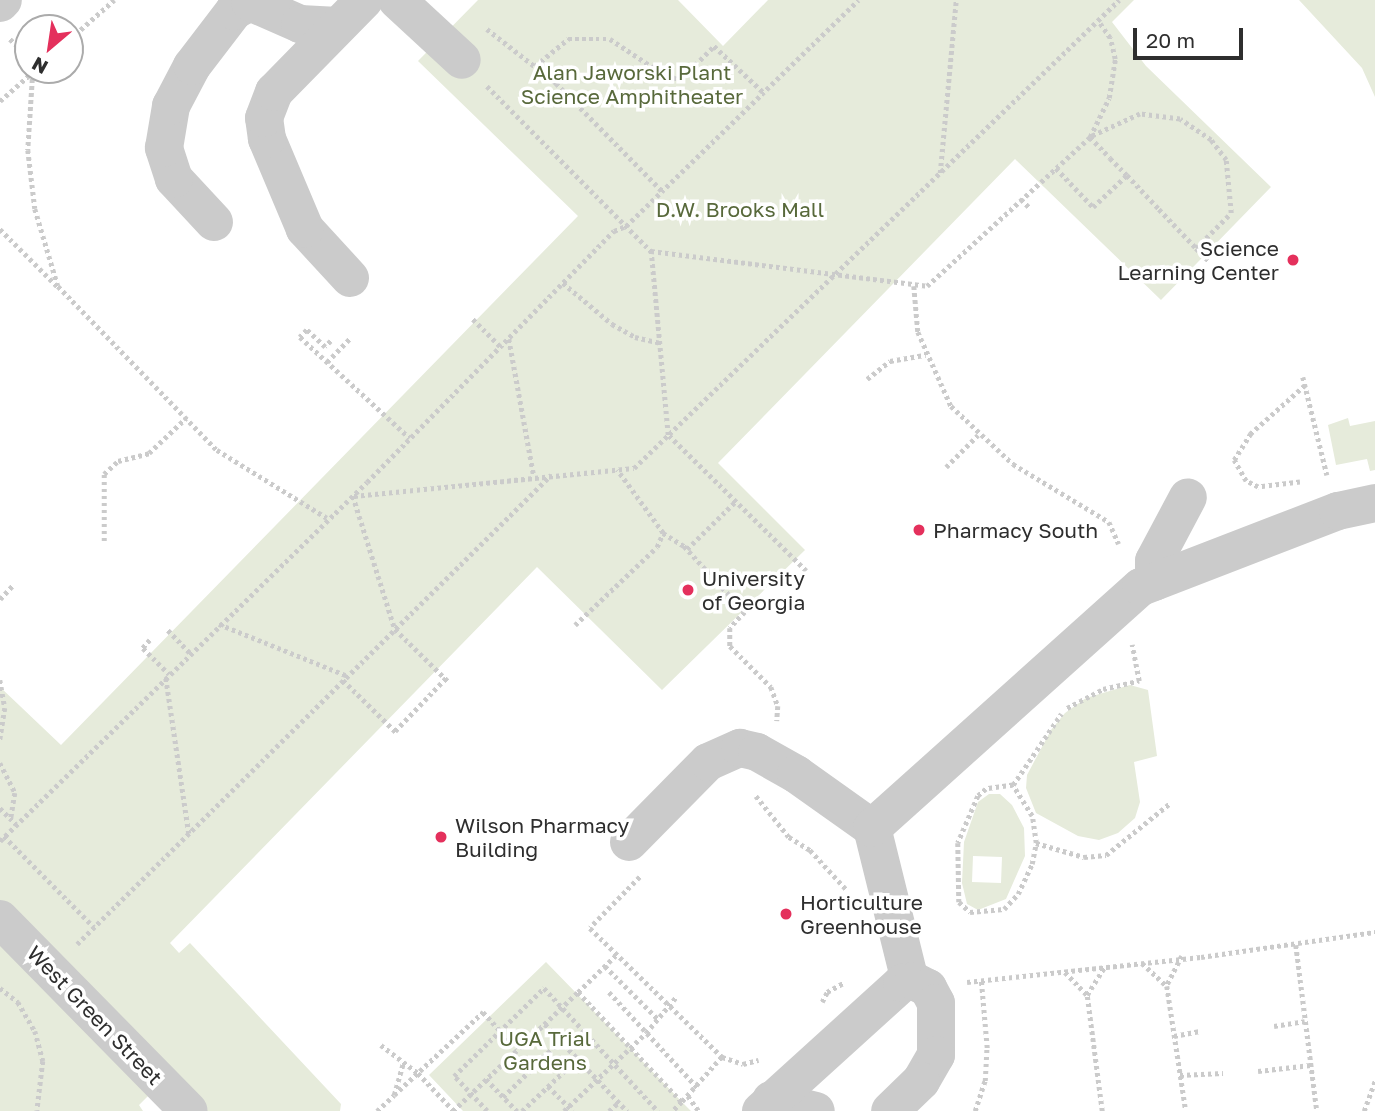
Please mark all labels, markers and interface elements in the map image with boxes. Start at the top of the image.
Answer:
north arrow [14,14,84,84]
scale bar [1137,14,1247,58]
text: 20 m [1146,27,1195,53]
text: N [28,52,51,80]
park label: Alan Jaworski Plant Science Amphitheater [521,59,743,109]
park label: D.W. Brooks Mall [656,196,824,222]
place label: Science Learning Center [1117,235,1279,285]
marker: Science Learning Center [1285,252,1301,268]
place label: Pharmacy South [933,517,1098,543]
marker: Pharmacy South [911,522,927,538]
place label: University of Georgia [702,565,805,615]
marker: University of Georgia [680,582,696,598]
place label: Wilson Pharmacy Building [455,812,629,862]
marker: Wilson Pharmacy Building [433,829,449,845]
place label: Horticulture Greenhouse [800,889,923,939]
marker: Horticulture Greenhouse [778,906,794,922]
street label: West Green Street [22,940,168,1090]
park label: UGA Trial Gardens [499,1025,591,1075]

